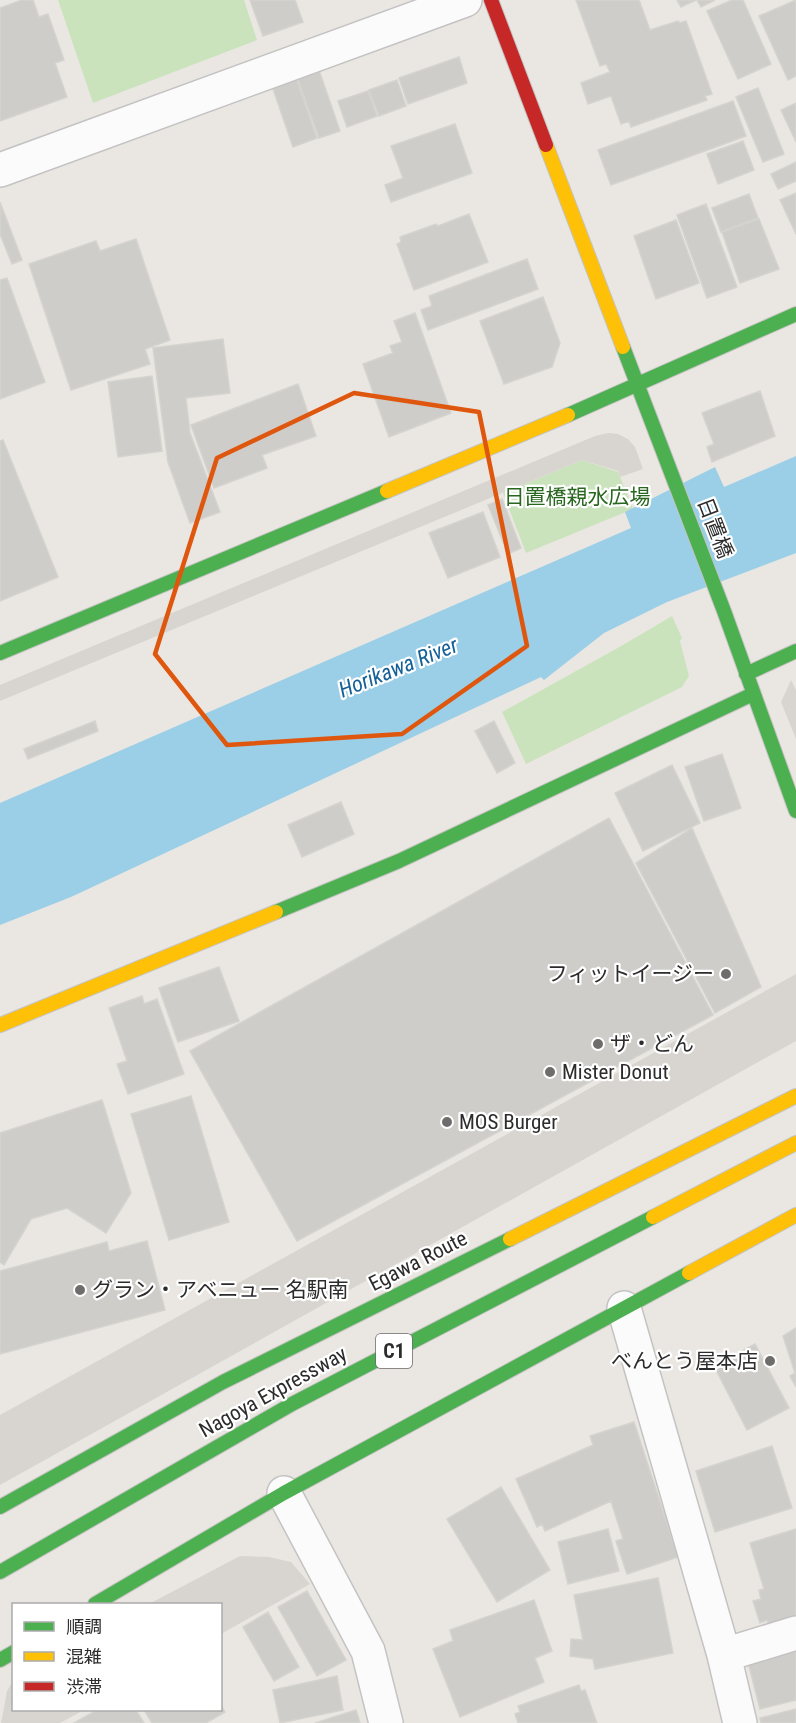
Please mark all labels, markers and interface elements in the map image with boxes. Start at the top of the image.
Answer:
park label: 日置橋親水広場 [504,485,651,509]
street label: 日置橋 [693,494,737,562]
water label: Horikawa River [335,632,462,703]
place label: フィットイージー [547,962,714,986]
marker: フィットイージー [719,967,733,981]
place label: ザ・どん [610,1032,694,1056]
marker: ザ・どん [591,1037,605,1051]
place label: Mister Donut [562,1060,669,1084]
marker: Mister Donut [543,1065,557,1079]
place label: MOS Burger [459,1110,558,1134]
marker: MOS Burger [440,1115,454,1129]
street label: Egawa Route [365,1226,471,1296]
place label: グラン・アベニュー 名駅南 [92,1278,348,1302]
marker: グラン・アベニュー 名駅南 [73,1283,87,1297]
road number: C1 [376,1334,412,1368]
street label: Nagoya Expressway [195,1341,351,1442]
place label: べんとう屋本店 [611,1349,758,1373]
marker: べんとう屋本店 [763,1354,777,1368]
legend [12,1603,222,1711]
text: 順調 [66,1616,102,1637]
text: 混雑 [66,1646,102,1667]
text: 渋滞 [66,1676,102,1697]

